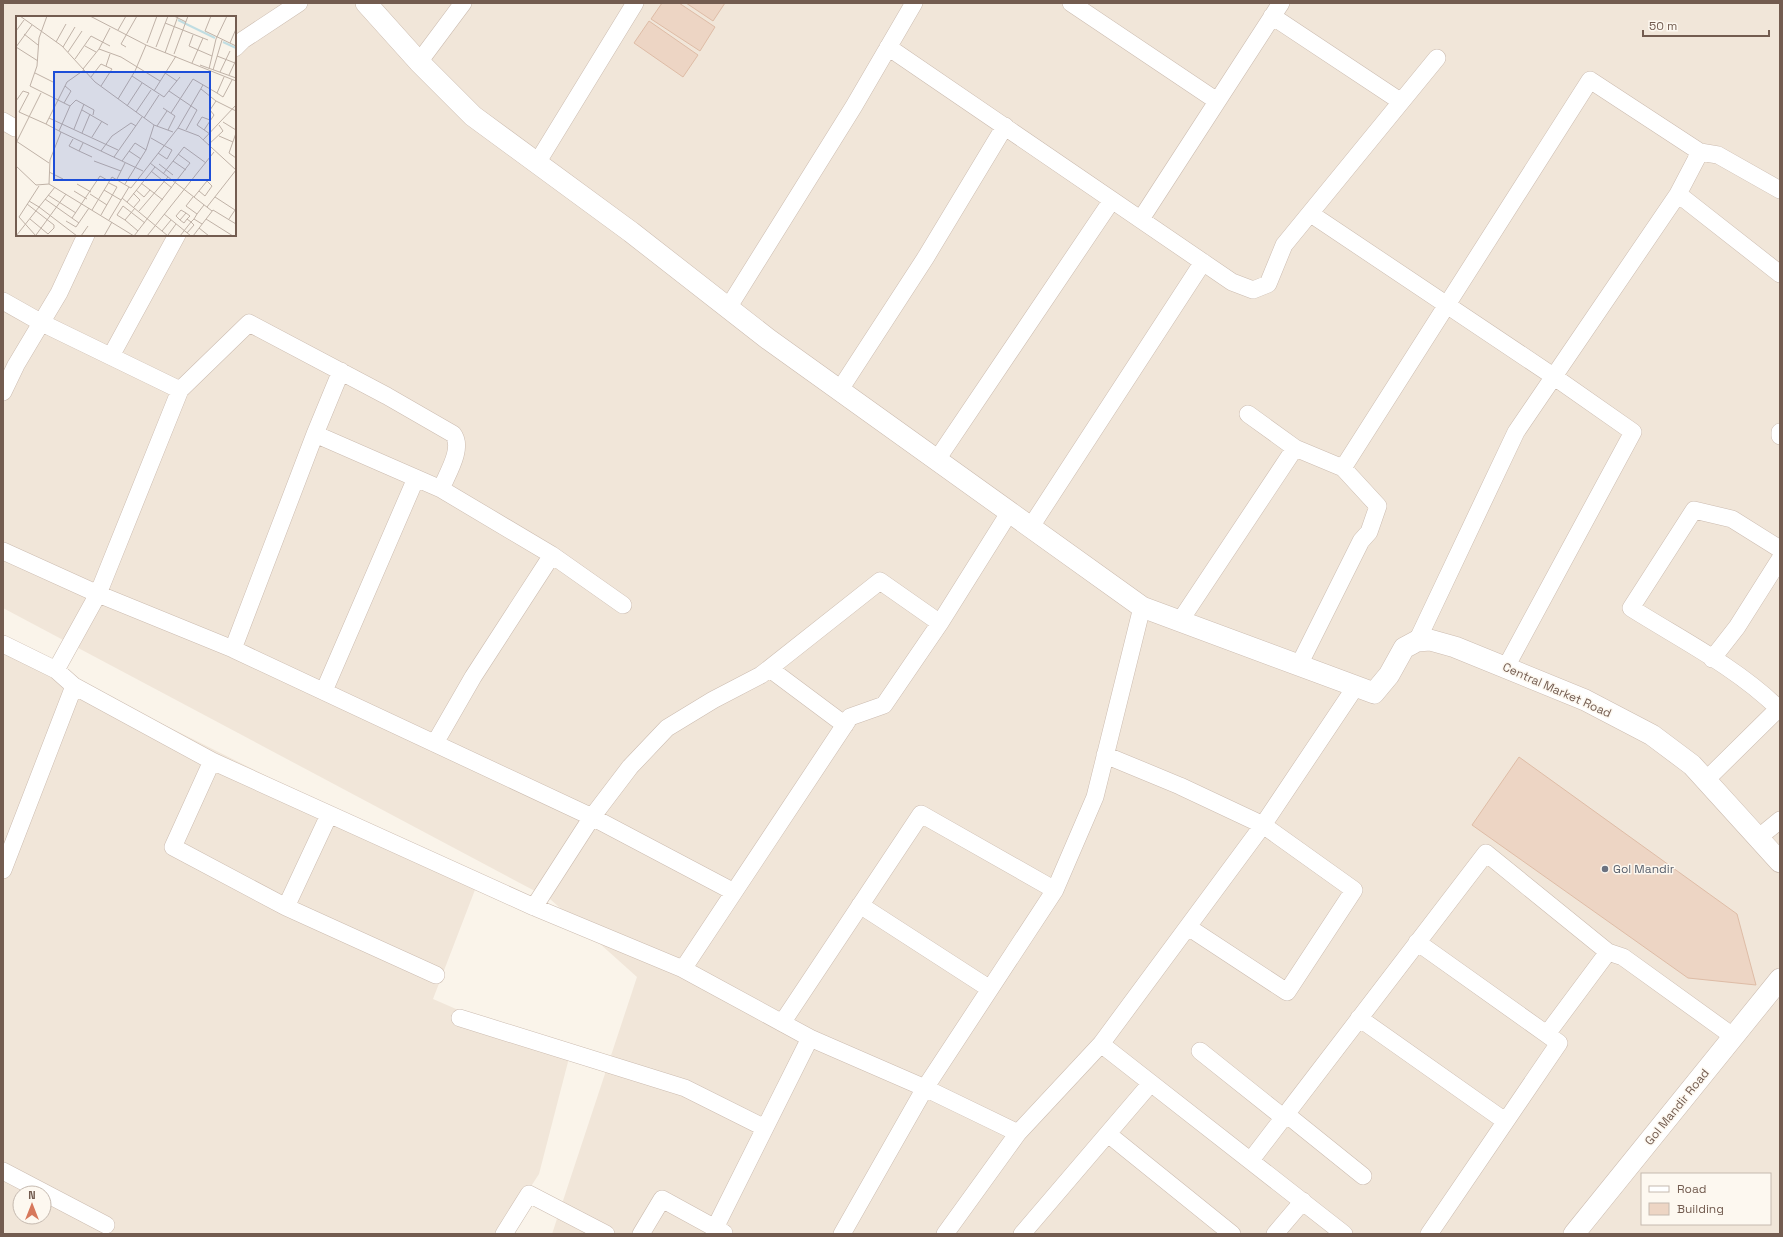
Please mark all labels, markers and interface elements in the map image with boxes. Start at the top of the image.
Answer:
scale bar [1643,12,1769,38]
inset map [16,16,236,236]
text: 50 m [1649,18,1677,34]
street label: Central Market Road [1500,659,1614,721]
place label: Gol Mandir [1613,861,1675,877]
marker: Gol Mandir [1600,864,1610,874]
street label: Gol Mandir Road [1641,1066,1713,1148]
legend [1641,1173,1771,1225]
text: Road [1677,1181,1706,1197]
north arrow [12,1185,52,1225]
text: N [28,1188,36,1202]
text: Building [1677,1201,1724,1217]

